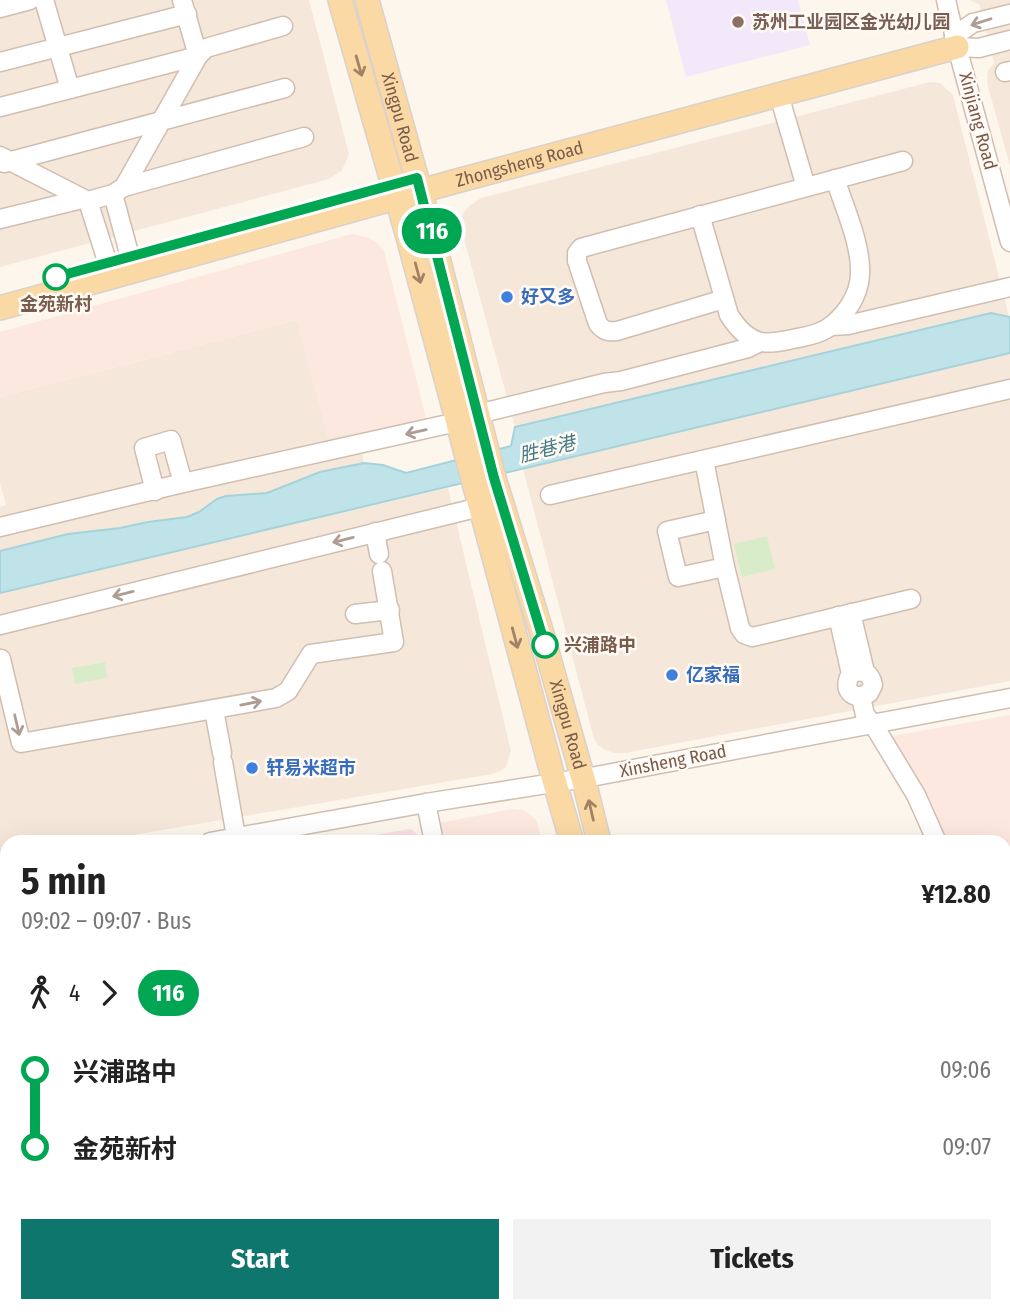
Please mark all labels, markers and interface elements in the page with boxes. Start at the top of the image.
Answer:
place label: 苏州工业园区金光幼儿园 [752,11,950,33]
marker: 苏州工业园区金光幼儿园 [730,14,746,30]
one-way arrow [970,16,992,29]
one-way arrow [354,54,367,76]
street label: Xingpu Road [377,70,423,165]
street label: Xinjiang Road [954,70,1002,172]
street label: Zhongsheng Road [453,137,586,192]
line badge: 116 [392,208,472,254]
text: 116 [416,217,448,245]
one-way arrow [412,262,425,284]
marker: 金苑新村 [43,264,69,290]
place label: 好又多 [521,286,575,308]
marker: 好又多 [499,289,515,305]
place label: 金苑新村 [20,293,92,315]
one-way arrow [405,427,427,440]
water label: 胜巷港 [517,430,580,467]
one-way arrow [333,534,355,547]
one-way arrow [112,588,134,601]
one-way arrow [510,627,523,649]
marker: 兴浦路中 [532,632,558,658]
place label: 兴浦路中 [564,634,636,656]
place label: 亿家福 [686,664,740,686]
marker: 亿家福 [664,667,680,683]
street label: Xingpu Road [545,677,591,772]
one-way arrow [239,696,262,710]
one-way arrow [10,713,24,736]
street label: Xinsheng Road [618,740,728,782]
place label: 轩易米超市 [266,757,356,779]
marker: 轩易米超市 [244,760,260,776]
one-way arrow [584,799,597,822]
text: 5 min [21,858,106,904]
text: ¥12.80 [921,879,991,910]
text: 09:02 – 09:07 · Bus [21,907,191,935]
icon: walk [21,974,59,1012]
icon: forward [90,974,128,1012]
text: 4 [69,979,80,1007]
text: 116 [152,979,185,1007]
text: 09:06 [940,1056,991,1084]
text: 兴浦路中 [73,1057,177,1088]
text: 09:07 [942,1133,991,1161]
text: 金苑新村 [73,1134,177,1165]
button: Start [21,1219,499,1299]
button: Tickets [513,1219,991,1299]

